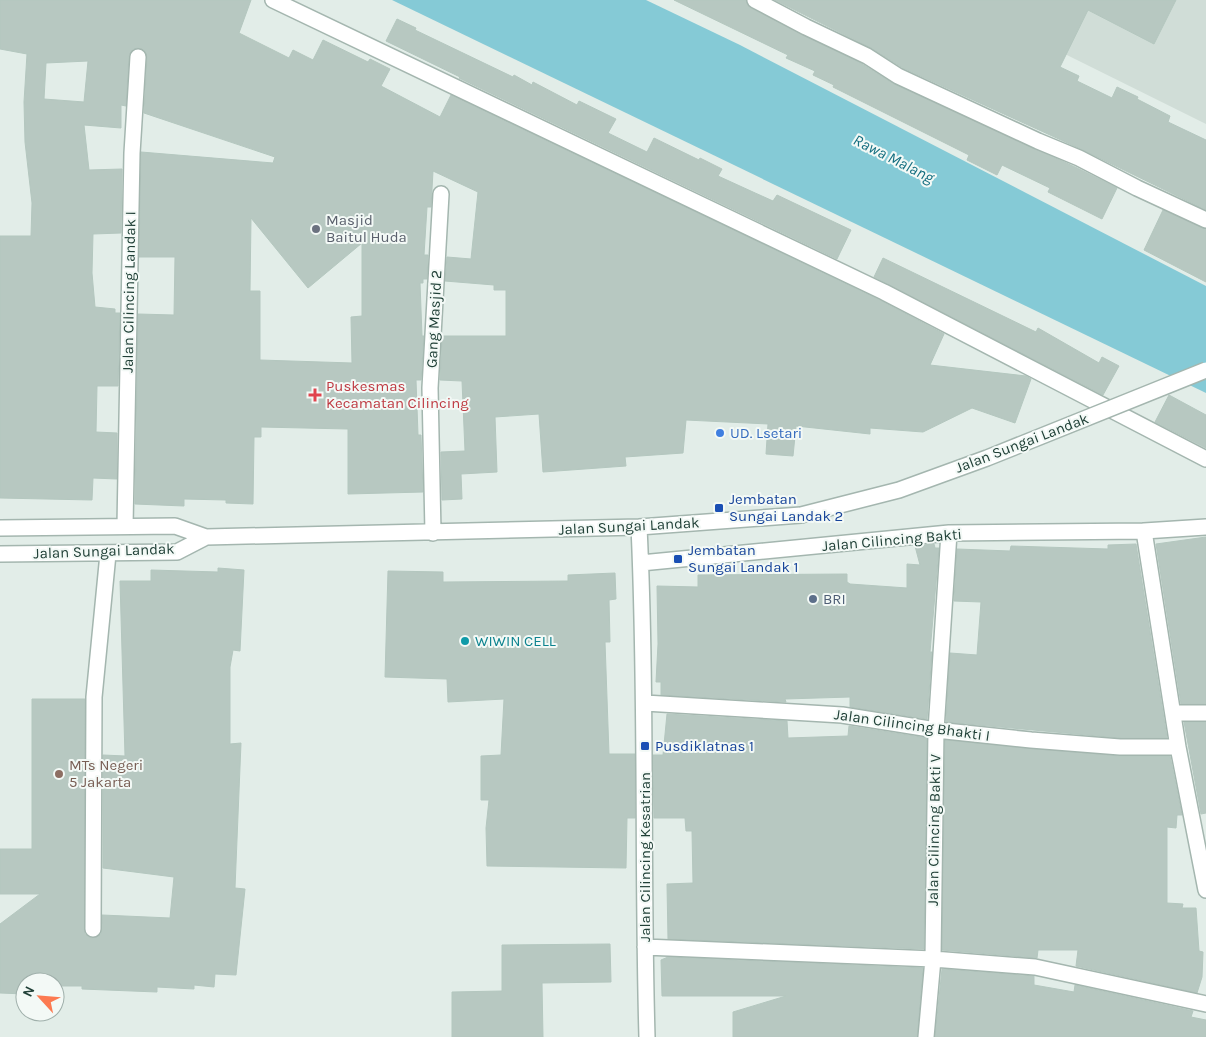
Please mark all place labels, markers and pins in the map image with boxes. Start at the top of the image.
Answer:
place label: Masjid Baitul Huda [326,211,407,246]
marker: Masjid Baitul Huda [310,223,322,235]
place label: Puskesmas Kecamatan Cilincing [326,377,469,412]
marker: Puskesmas Kecamatan Cilincing [308,388,322,402]
place label: UD. Lsetari [730,424,802,442]
marker: UD. Lsetari [714,427,726,439]
place label: Jembatan Sungai Landak 2 [729,490,843,525]
marker: Jembatan Sungai Landak 2 [713,502,725,514]
place label: Jembatan Sungai Landak 1 [688,541,798,576]
marker: Jembatan Sungai Landak 1 [672,553,684,565]
place label: BRI [823,590,846,608]
marker: BRI [807,593,819,605]
place label: WIWIN CELL [475,632,556,650]
marker: WIWIN CELL [459,635,471,647]
place label: Pusdiklatnas 1 [655,737,754,755]
marker: Pusdiklatnas 1 [639,740,651,752]
place label: MTs Negeri 5 Jakarta [69,756,143,791]
marker: MTs Negeri 5 Jakarta [53,768,65,780]

